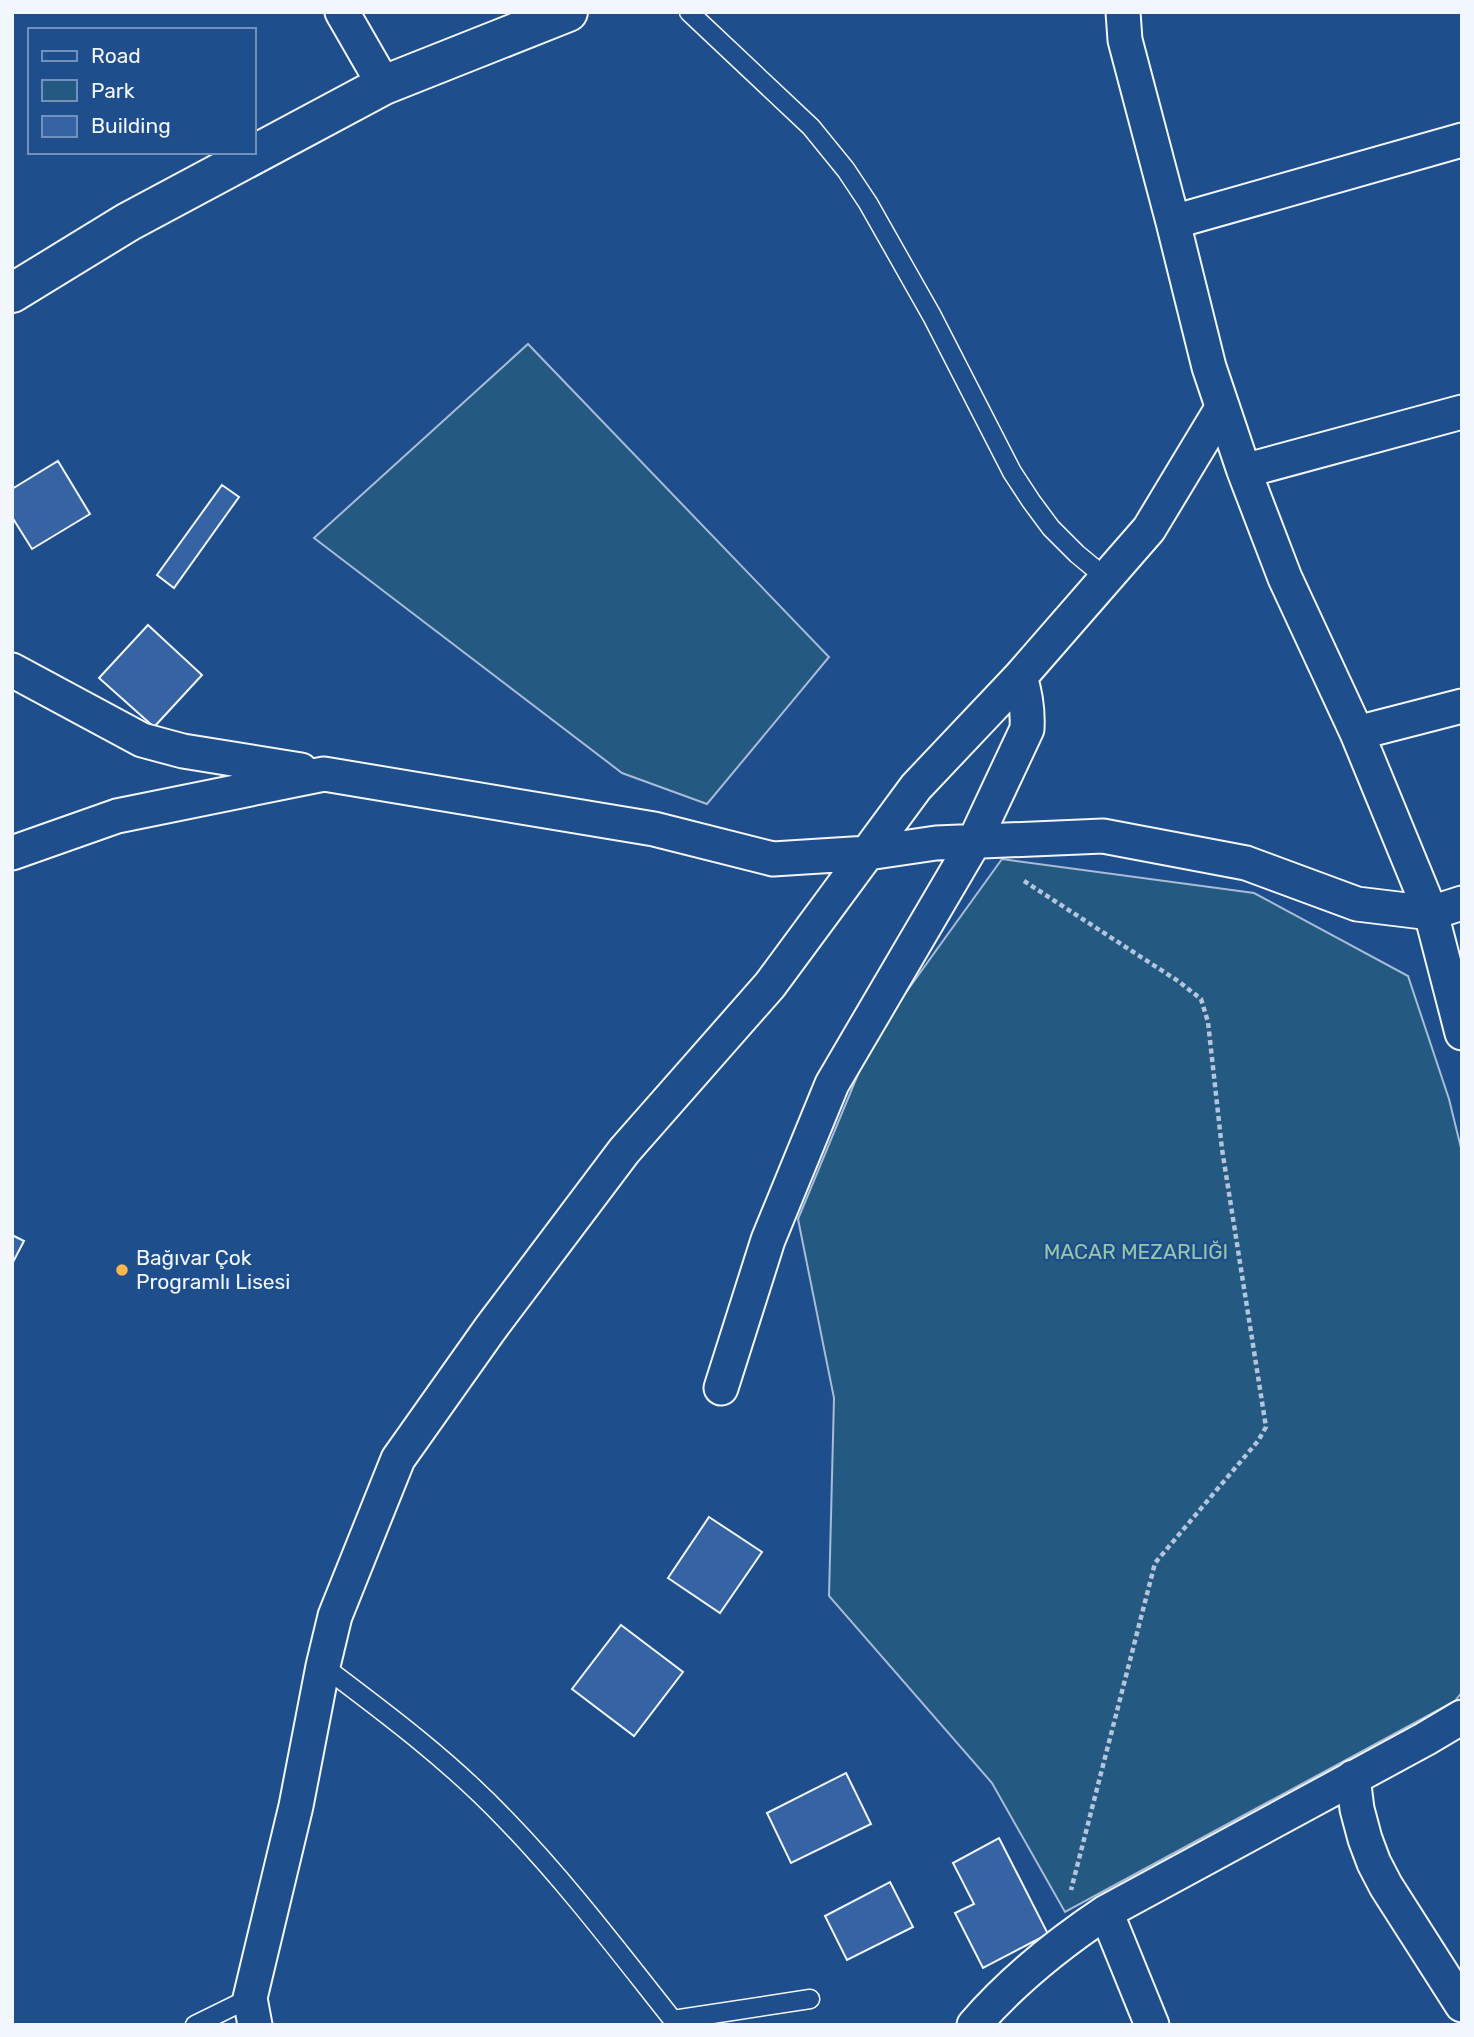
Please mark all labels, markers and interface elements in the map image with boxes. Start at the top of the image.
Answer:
legend [28,28,256,154]
text: Road [91,43,141,68]
text: Park [91,78,135,103]
text: Building [91,113,171,138]
park label: MACAR MEZARLIĞI [1044,1239,1228,1264]
place label: Bağıvar Çok Programlı Lisesi [136,1245,290,1294]
marker: Bağıvar Çok Programlı Lisesi [114,1262,130,1278]

